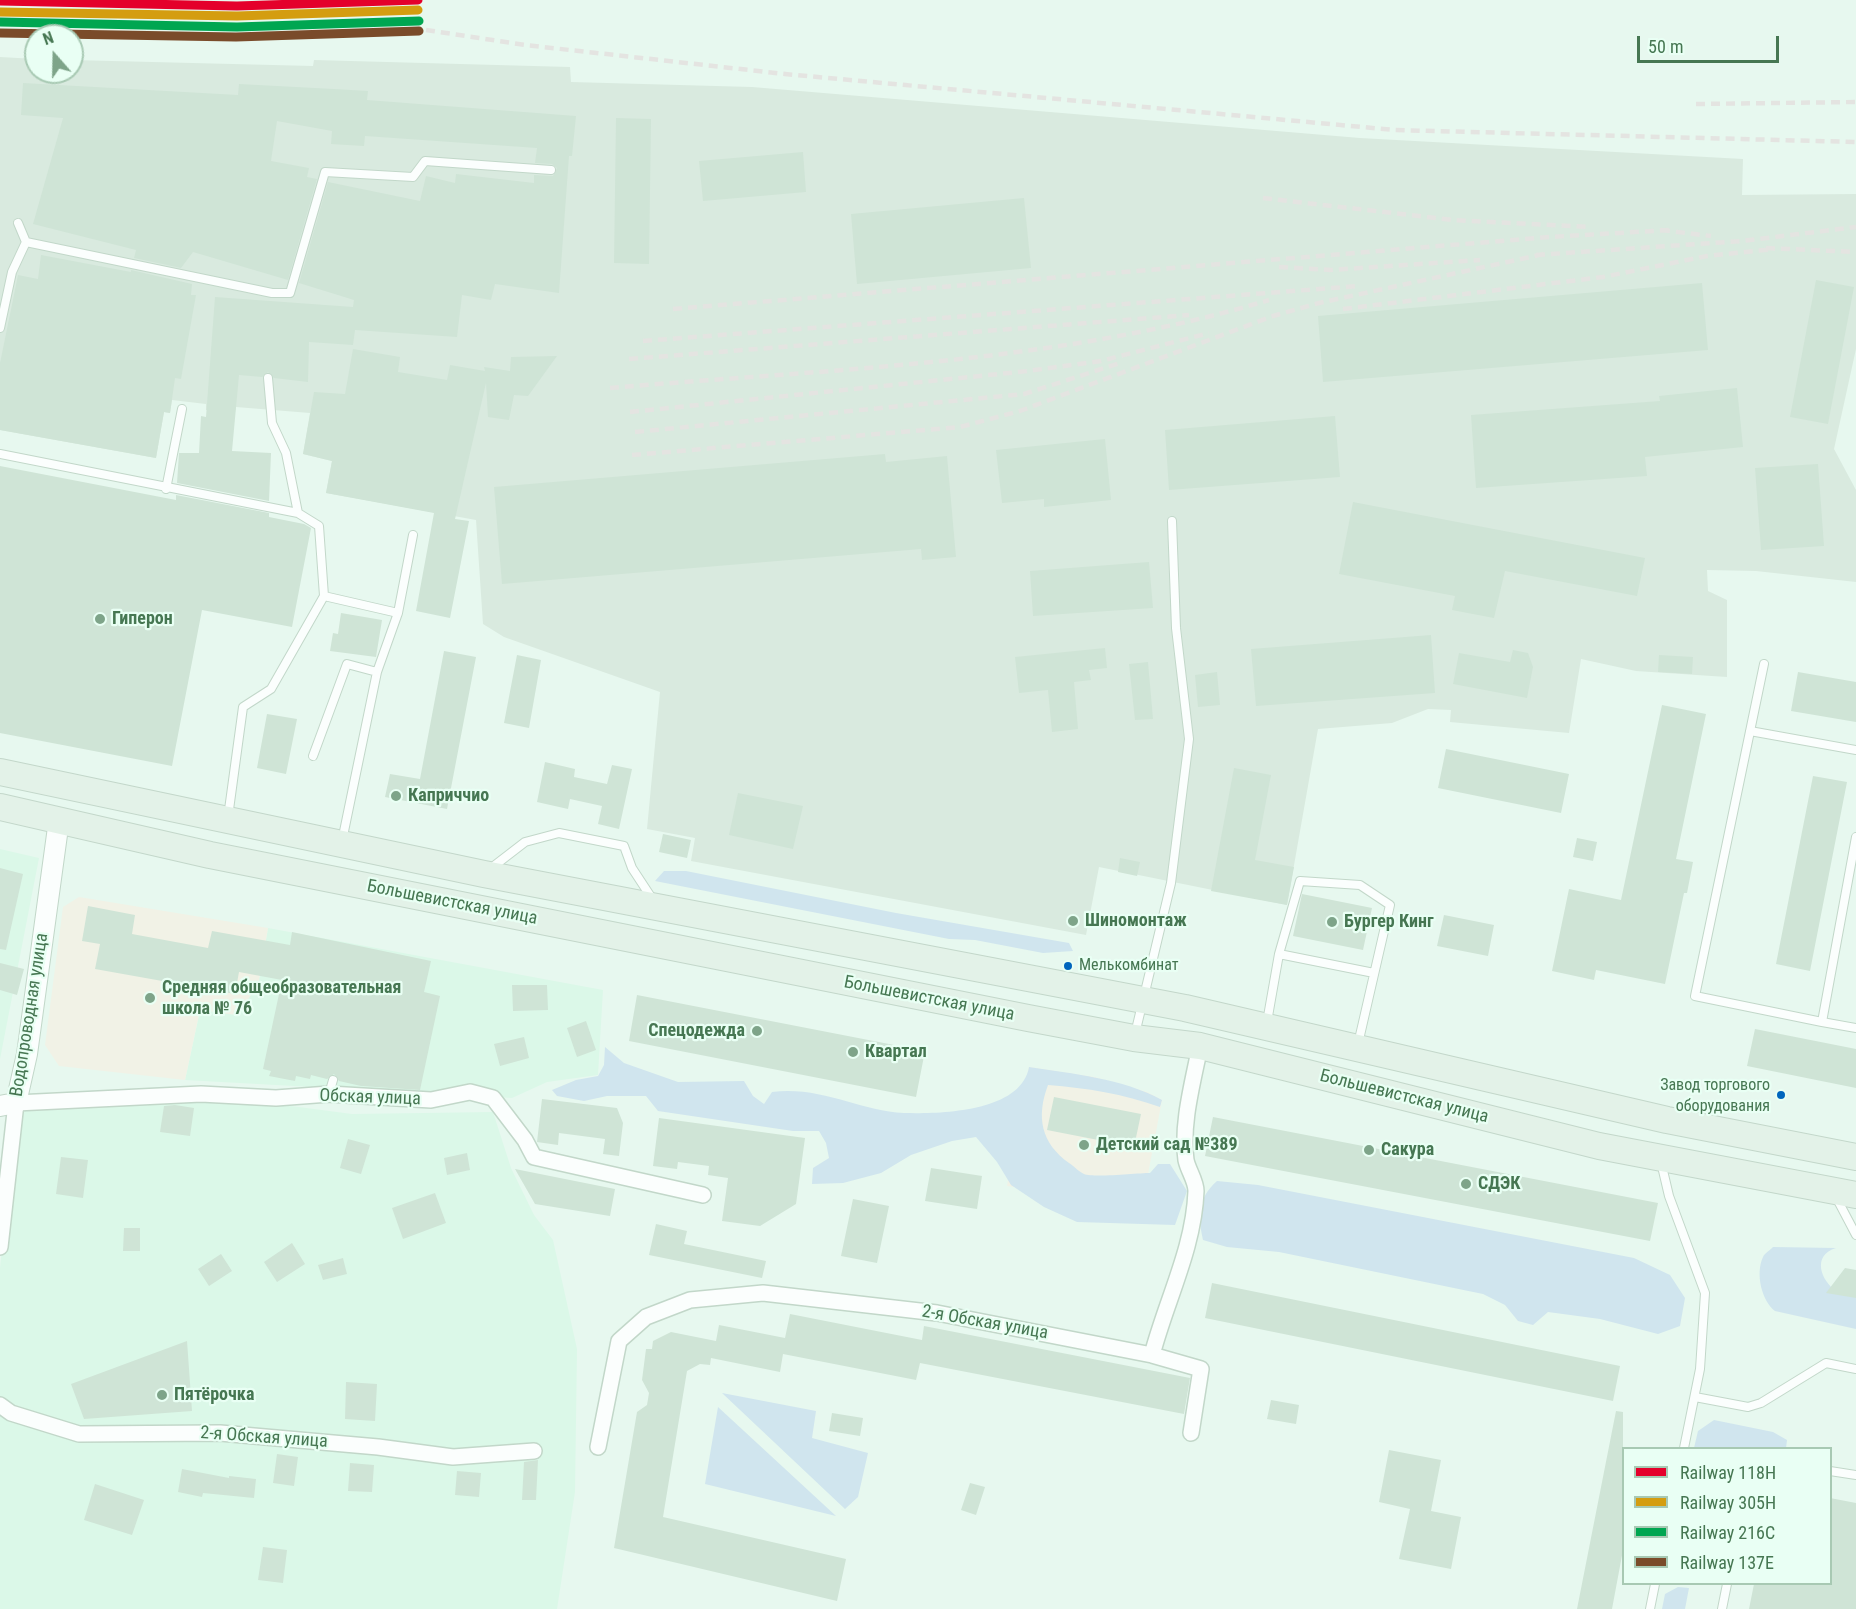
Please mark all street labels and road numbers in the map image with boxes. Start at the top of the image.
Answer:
street label: Большевистская улица [365,876,539,930]
street label: Водопроводная улица [6,932,54,1098]
street label: Большевистская улица [842,972,1016,1026]
street label: Большевистская улица [1317,1066,1491,1128]
street label: Обская улица [319,1085,421,1111]
street label: 2-я Обская улица [920,1301,1050,1345]
street label: 2-я Обская улица [200,1423,328,1453]

